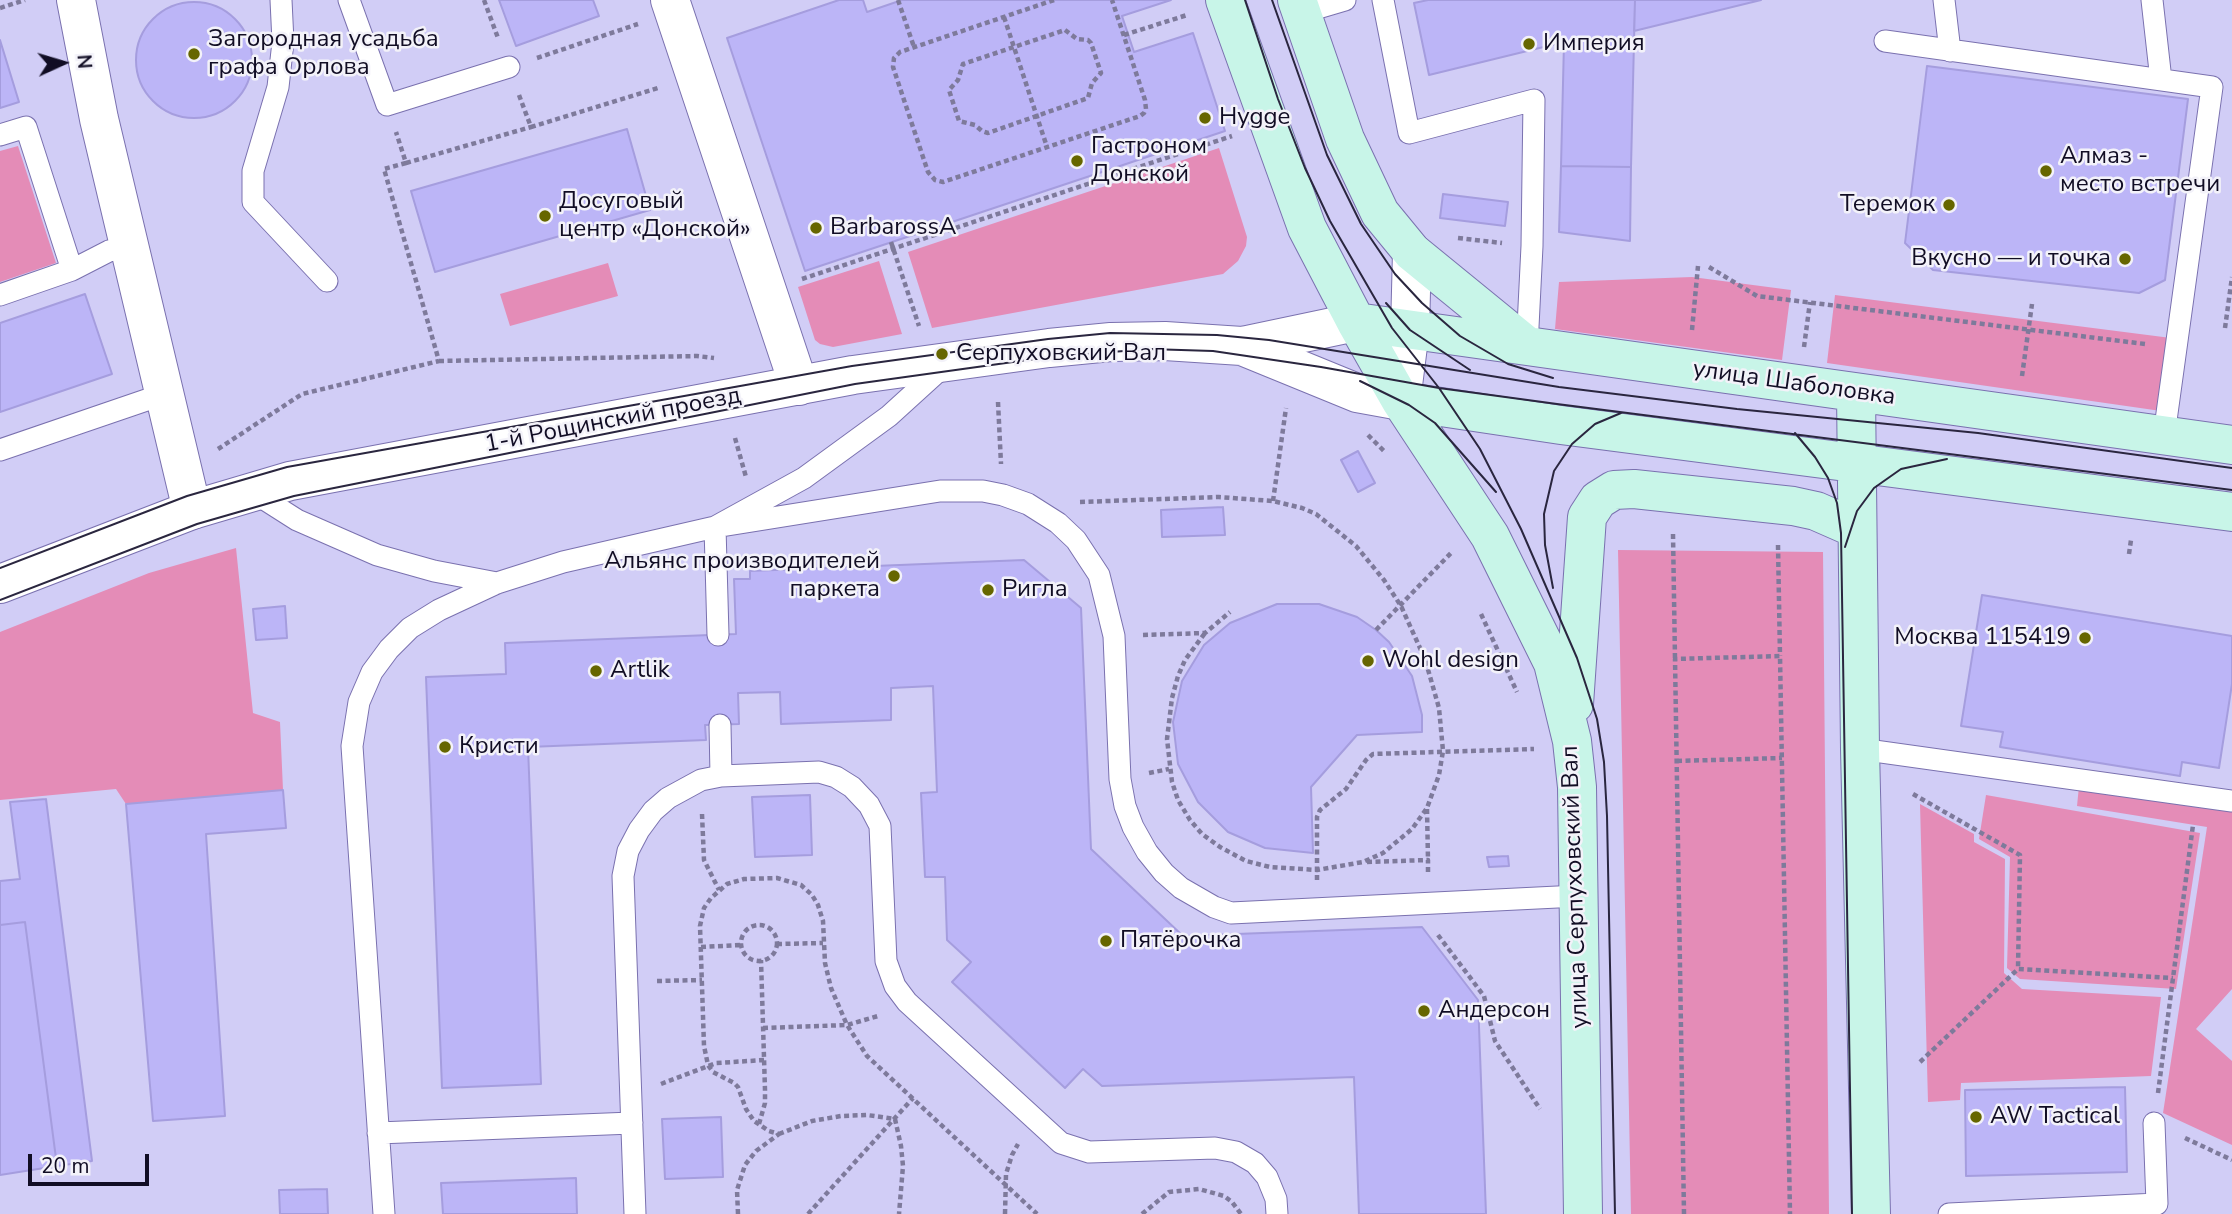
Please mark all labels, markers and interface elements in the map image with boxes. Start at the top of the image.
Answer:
place label: Загородная усадьба графа Орлова [208,26,439,82]
north arrow [28,28,98,98]
place label: Империя [1543,30,1645,58]
marker: Империя [1521,36,1537,52]
marker: Загородная усадьба графа Орлова [186,46,202,62]
text: N [70,54,97,70]
place label: Hygge [1219,104,1290,132]
marker: Hygge [1197,110,1213,126]
place label: Гастроном Донской [1091,133,1207,189]
place label: Алмаз - место встречи [2060,143,2220,199]
marker: Гастроном Донской [1069,153,1085,169]
marker: Алмаз - место встречи [2038,163,2054,179]
place label: Досуговый центр «Донской» [559,188,751,244]
place label: Теремок [1840,191,1935,219]
marker: Теремок [1941,197,1957,213]
marker: Досуговый центр «Донской» [537,208,553,224]
place label: BarbarossA [830,214,957,242]
marker: BarbarossA [808,220,824,236]
place label: Вкусно — и точка [1911,245,2111,273]
marker: Вкусно — и точка [2117,251,2133,267]
place label: Серпуховский Вал [956,340,1166,368]
marker: Серпуховский Вал [934,346,950,362]
street label: улица Шаболовка [1691,356,1897,412]
street label: 1-й Рощинский проезд [482,382,744,460]
place label: Альянс производителей паркета [604,548,880,604]
marker: Альянс производителей паркета [886,568,902,584]
place label: Ригла [1002,576,1068,604]
marker: Ригла [980,582,996,598]
place label: Москва 115419 [1894,624,2071,652]
marker: Москва 115419 [2077,630,2093,646]
place label: Wohl design [1382,647,1519,675]
marker: Wohl design [1360,653,1376,669]
place label: Artlik [610,657,670,685]
marker: Artlik [588,663,604,679]
place label: Кристи [459,733,539,761]
marker: Кристи [437,739,453,755]
street label: улица Серпуховский Вал [1557,745,1595,1029]
place label: Пятёрочка [1120,927,1241,955]
marker: Пятёрочка [1098,933,1114,949]
place label: Андерсон [1438,997,1550,1025]
marker: Андерсон [1416,1003,1432,1019]
place label: AW Tactical [1990,1103,2120,1131]
marker: AW Tactical [1968,1109,1984,1125]
scale bar [32,1140,152,1184]
text: 20 m [41,1152,90,1180]

